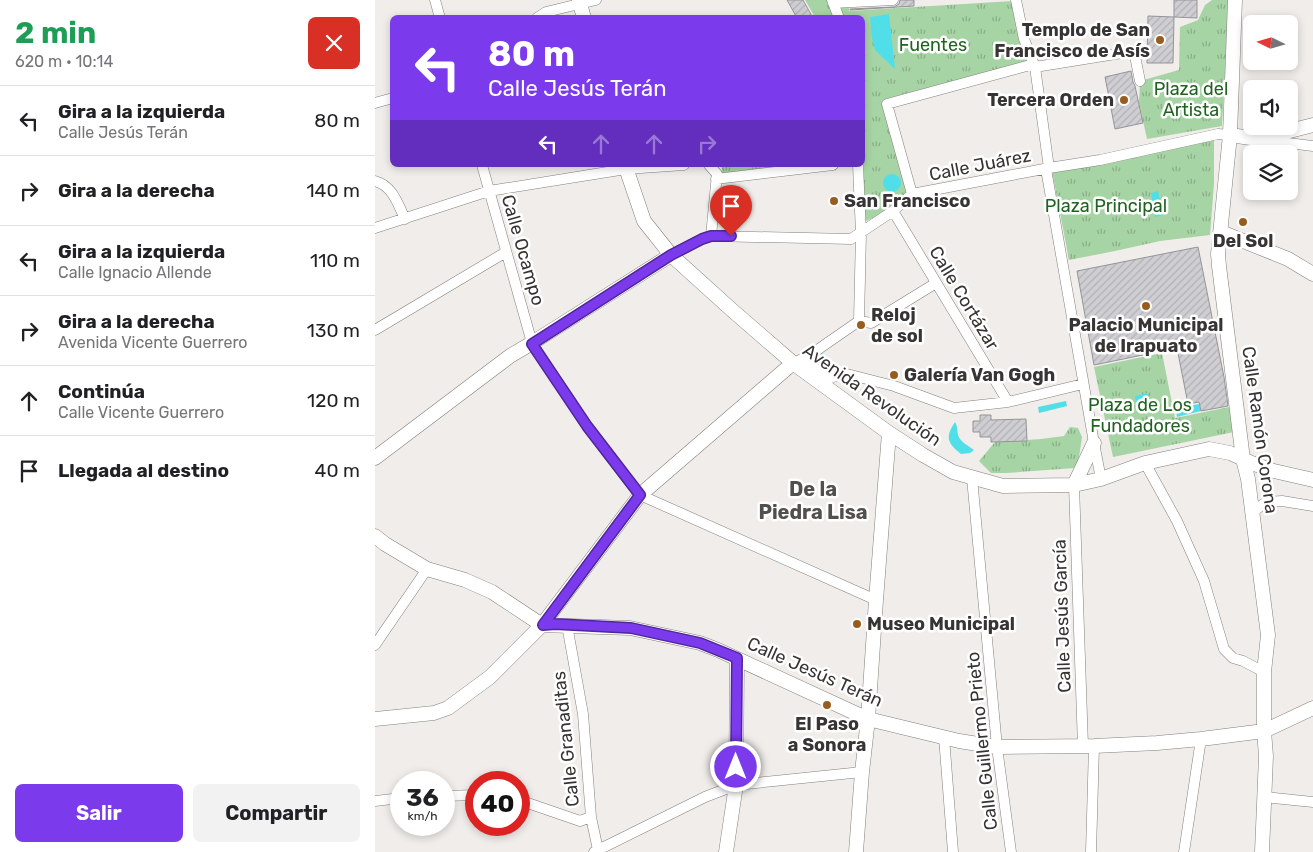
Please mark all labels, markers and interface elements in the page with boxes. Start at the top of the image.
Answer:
text: 2 min [15,15,96,51]
north arrow [1243,15,1297,70]
map controls [1243,15,1298,200]
button: close [308,17,360,69]
place label: Templo de San Francisco de Asís [994,19,1150,62]
text: 80 m [488,33,575,75]
park label: Fuentes [899,34,967,56]
marker: Templo de San Francisco de Asís [1154,34,1166,46]
icon: left [405,35,470,100]
text: 620 m · 10:14 [15,52,113,71]
text: Calle Jesús Terán [488,75,667,102]
park label: Plaza del Artista [1154,78,1228,121]
button: sound [1243,80,1298,135]
place label: Tercera Orden [987,89,1114,111]
marker: Tercera Orden [1118,94,1130,106]
text: Gira a la izquierda [58,100,225,123]
icon: left [15,107,43,135]
text: 80 m [314,109,360,132]
text: Calle Jesús Terán [58,123,188,142]
icon: left [534,130,562,158]
icon: ahead [587,130,615,158]
icon: ahead [640,130,668,158]
icon: right [693,130,721,158]
street label: Calle Juárez [927,144,1033,186]
button: layers [1243,145,1298,200]
icon: right [15,177,43,205]
text: Gira a la derecha [58,179,215,202]
text: 140 m [306,179,360,202]
pin [710,185,752,236]
place label: San Francisco [844,190,970,212]
street label: Calle Ocampo [497,192,549,308]
icon: arrive [717,192,745,220]
marker: San Francisco [828,195,840,207]
park label: Plaza Principal [1045,195,1167,217]
marker: Del Sol [1237,216,1249,228]
place label: Del Sol [1213,230,1273,252]
text: Gira a la izquierda [58,240,225,263]
street label: Calle Cortázar [924,242,1004,354]
icon: left [15,247,43,275]
text: 110 m [310,249,360,272]
text: Calle Ignacio Allende [58,263,212,282]
marker: Palacio Municipal de Irapuato [1140,300,1152,312]
place label: Reloj de sol [871,304,923,347]
text: Gira a la derecha [58,310,215,333]
place label: Palacio Municipal de Irapuato [1068,314,1224,357]
icon: right [15,317,43,345]
text: 130 m [307,319,360,342]
marker: Reloj de sol [855,319,867,331]
text: Avenida Vicente Guerrero [58,333,248,352]
street label: Avenida Revolución [799,339,945,451]
street label: Calle Ramón Corona [1237,345,1283,515]
place label: Galería Van Gogh [904,364,1055,386]
marker: Galería Van Gogh [888,369,900,381]
text: Continúa [58,380,145,403]
icon: ahead [15,387,43,415]
text: 120 m [307,389,360,412]
park label: Plaza de Los Fundadores [1088,394,1192,437]
text: Calle Vicente Guerrero [58,403,224,422]
icon: arrive [15,457,43,485]
text: Llegada al destino [58,459,229,482]
text: 40 m [315,459,360,482]
district label: De la Piedra Lisa [758,477,868,524]
street label: Calle Jesús García [1048,539,1076,693]
place label: Museo Municipal [867,613,1015,635]
marker: Museo Municipal [851,618,863,630]
street label: Calle Jesús Terán [744,632,886,712]
street label: Calle Guillermo Prieto [962,651,1002,831]
street label: Calle Granaditas [548,670,584,808]
marker: El Paso a Sonora [821,699,833,711]
place label: El Paso a Sonora [788,713,866,756]
position arrow [709,740,761,792]
speed limit sign: 40 [465,771,530,836]
text: 36 [406,783,439,812]
button: Salir [15,784,183,842]
button: Compartir [193,784,360,842]
text: km/h [408,809,437,823]

